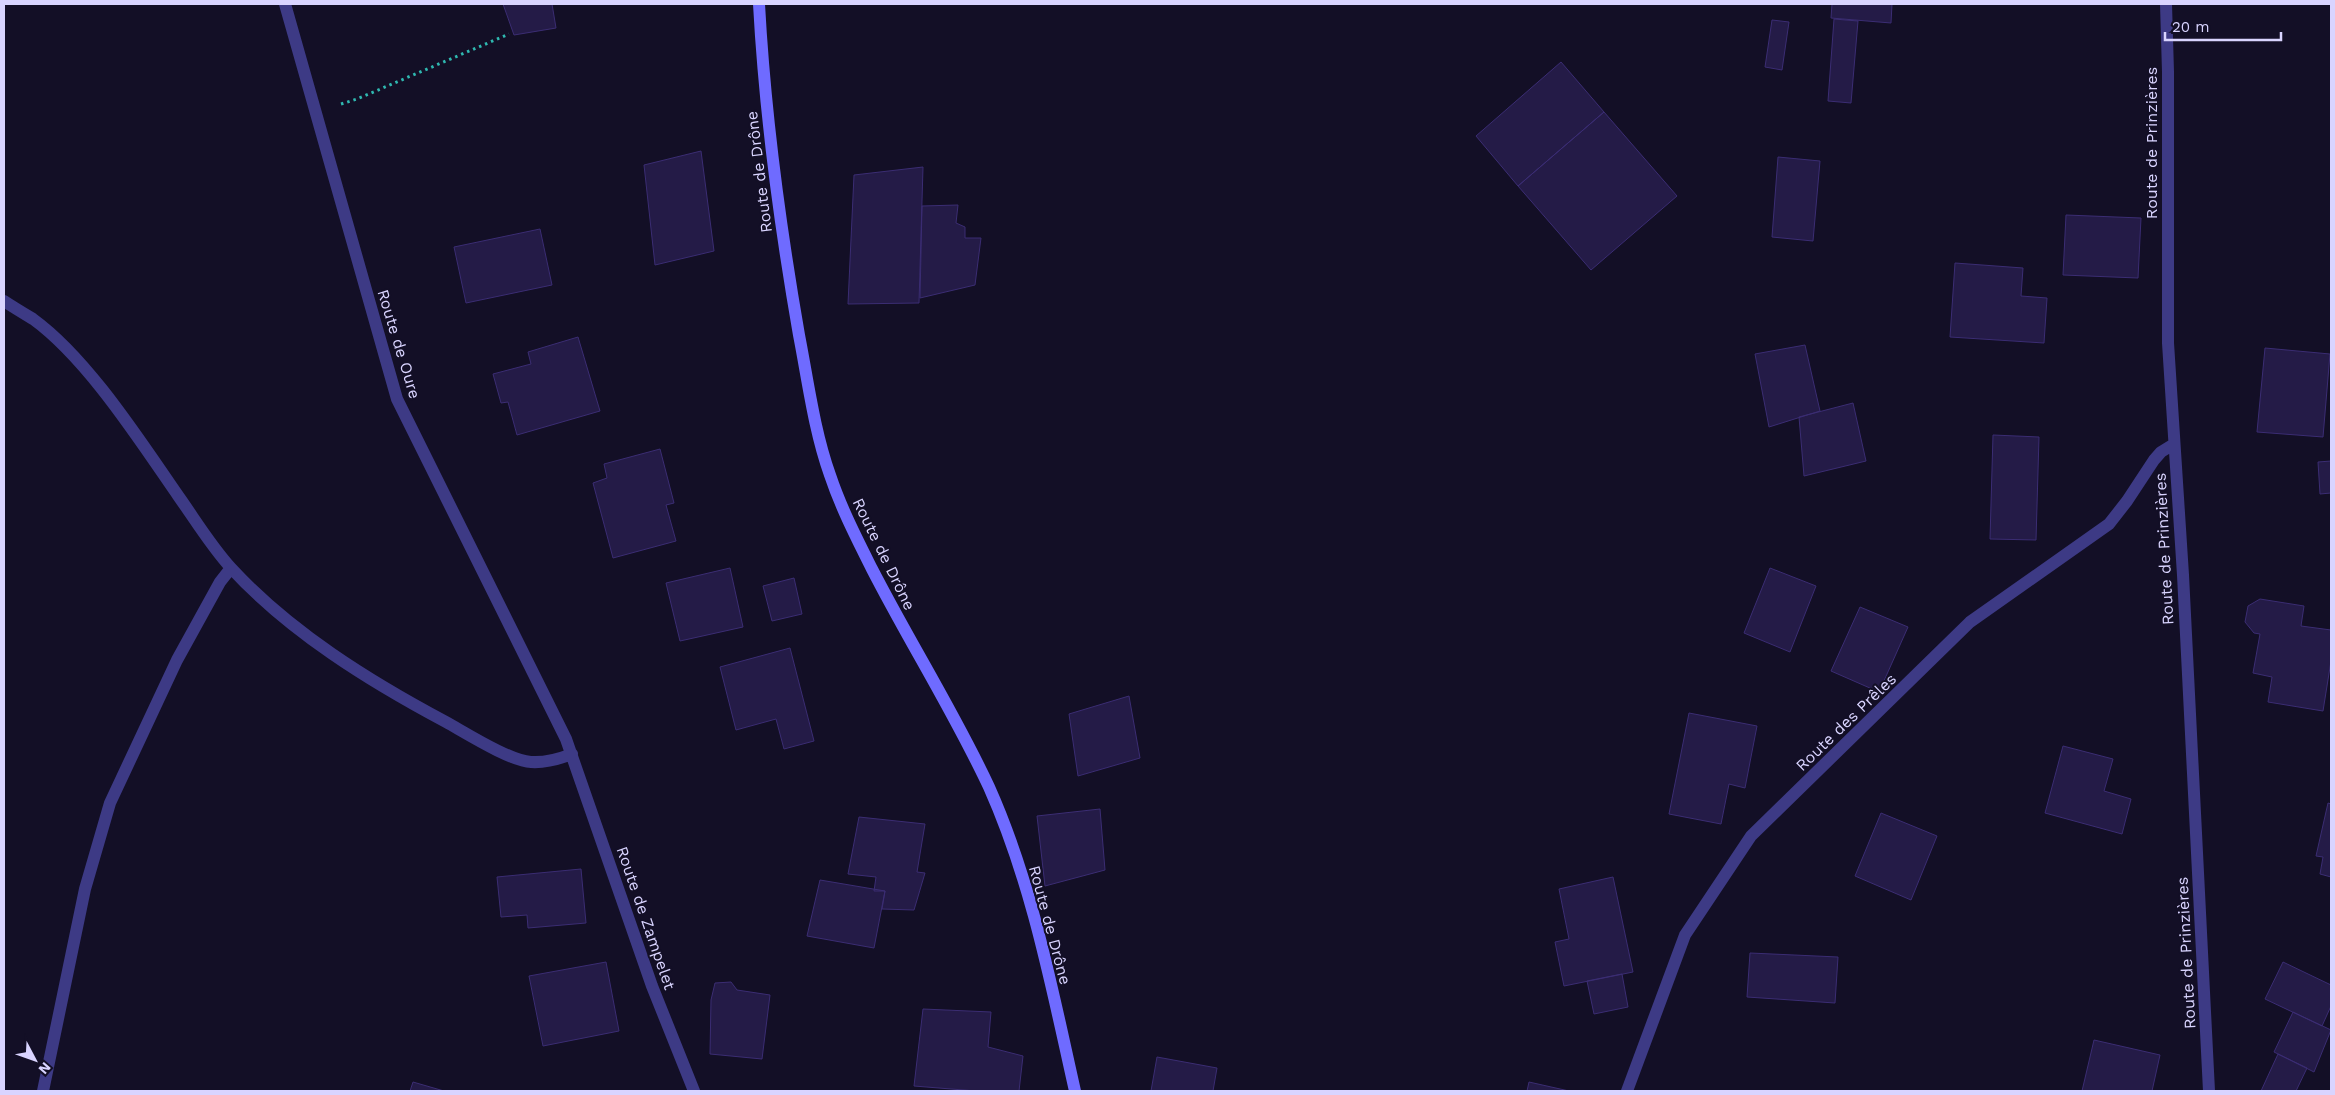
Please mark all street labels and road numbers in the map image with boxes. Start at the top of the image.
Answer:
street label: Route de Prinzières [2142,67,2161,219]
street label: Route de Drône [742,110,776,234]
street label: Route de Oure [373,287,425,401]
street label: Route de Prinzières [2151,472,2177,626]
street label: Route de Drône [849,495,919,613]
street label: Route des Prêles [1792,669,1900,775]
street label: Route de Zampelet [613,844,680,992]
street label: Route de Drône [1025,863,1075,987]
street label: Route de Prinzières [2173,876,2199,1030]

